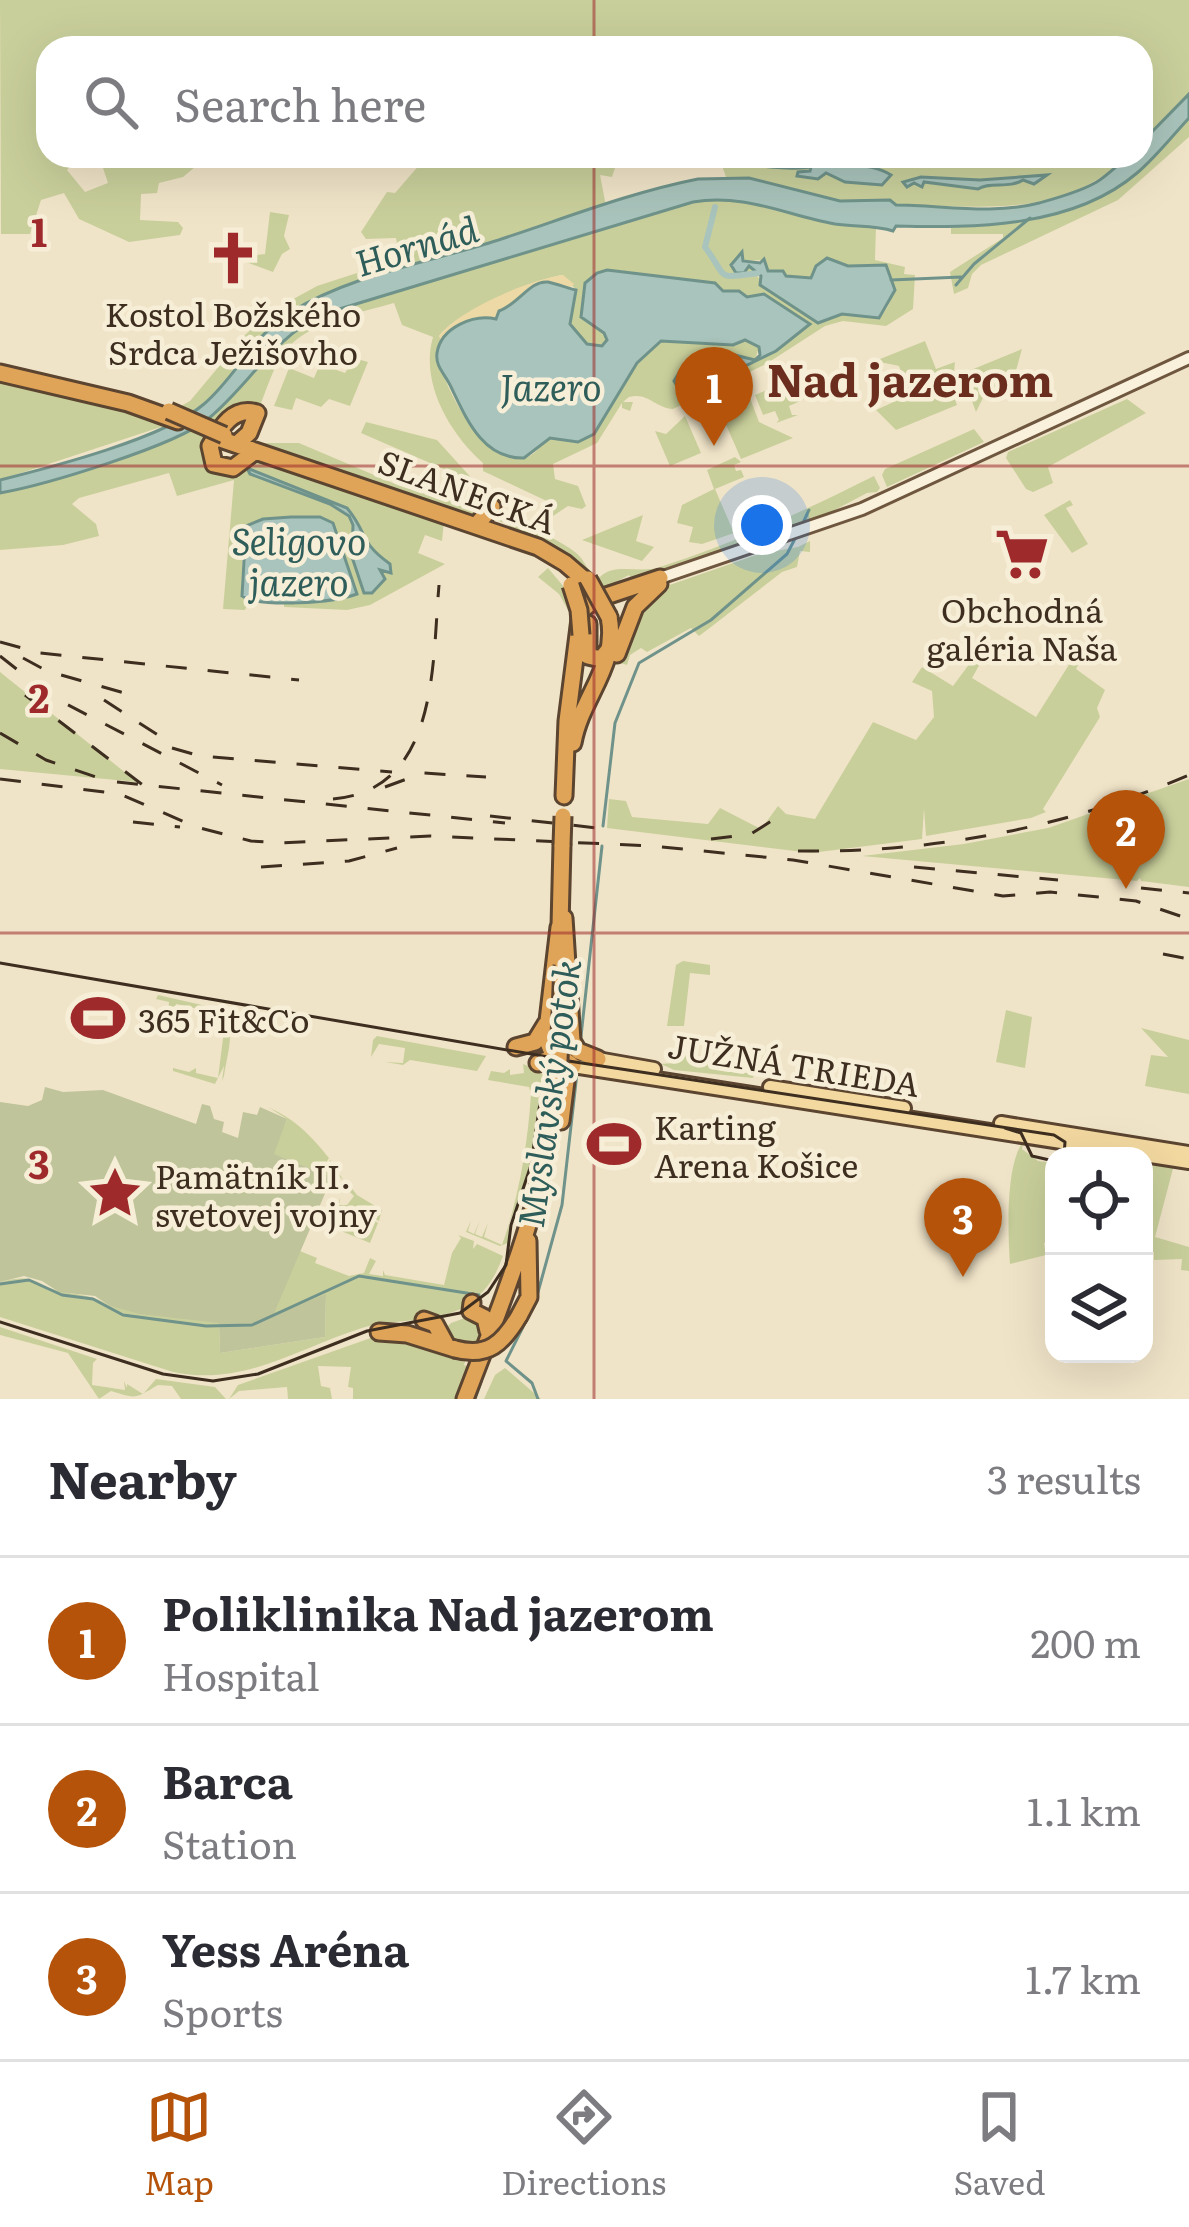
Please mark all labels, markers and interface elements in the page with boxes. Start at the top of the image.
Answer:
search box [36,36,1153,168]
icon: search [78,69,144,135]
text: Search here [174,69,426,136]
water label: Hornád [348,200,484,288]
text: 1 [31,201,47,259]
church icon: Kostol Božského Srdca Ježišovho [204,229,262,287]
place label: Kostol Božského Srdca Ježišovho [105,288,361,375]
district label: Nad jazerom [767,344,1053,411]
pin: 1 [675,347,753,446]
water label: Jazero [500,359,602,412]
street label: SLANECKÁ [372,435,564,545]
your location [732,495,792,555]
water label: Seligovo jazero [232,513,366,607]
supermarket icon: Obchodná galéria Naša [993,525,1051,583]
place label: Obchodná galéria Naša [927,584,1117,671]
text: 2 [29,667,49,725]
pin: 2 [1087,790,1165,889]
water label: Myslavský potok [502,955,592,1230]
sports icon: 365 Fit&Co [69,989,127,1047]
place label: 365 Fit&Co [138,994,310,1043]
street label: JUŽNÁ TRIEDA [665,1019,923,1107]
place label: Karting Arena Košice [654,1101,858,1188]
sports icon: Karting Arena Košice [585,1115,643,1173]
text: 3 [28,1133,50,1191]
map controls [1045,1147,1153,1363]
button: locate [1045,1147,1153,1255]
place label: Pamätník II. svetovej vojny [155,1150,377,1237]
place icon: Pamätník II. svetovej vojny [86,1164,144,1222]
pin: 3 [924,1178,1002,1277]
button: layers [1045,1255,1153,1363]
text: Nearby [48,1439,237,1515]
text: 3 results [987,1448,1141,1506]
text: Poliklinika Nad jazerom [162,1578,714,1645]
text: 1 [79,1612,95,1670]
text: 200 m [1031,1612,1141,1670]
text: Hospital [162,1645,320,1703]
text: Barca [162,1746,293,1813]
text: 2 [77,1780,97,1838]
text: 1.1 km [1027,1780,1141,1838]
text: Station [162,1813,297,1871]
text: Yess Aréna [162,1914,409,1981]
text: 3 [76,1948,98,2006]
text: 1.7 km [1026,1948,1141,2006]
text: Sports [162,1981,283,2039]
tab: Map [144,2084,214,2205]
tab: Directions [501,2084,666,2205]
tab: Saved [953,2084,1045,2205]

